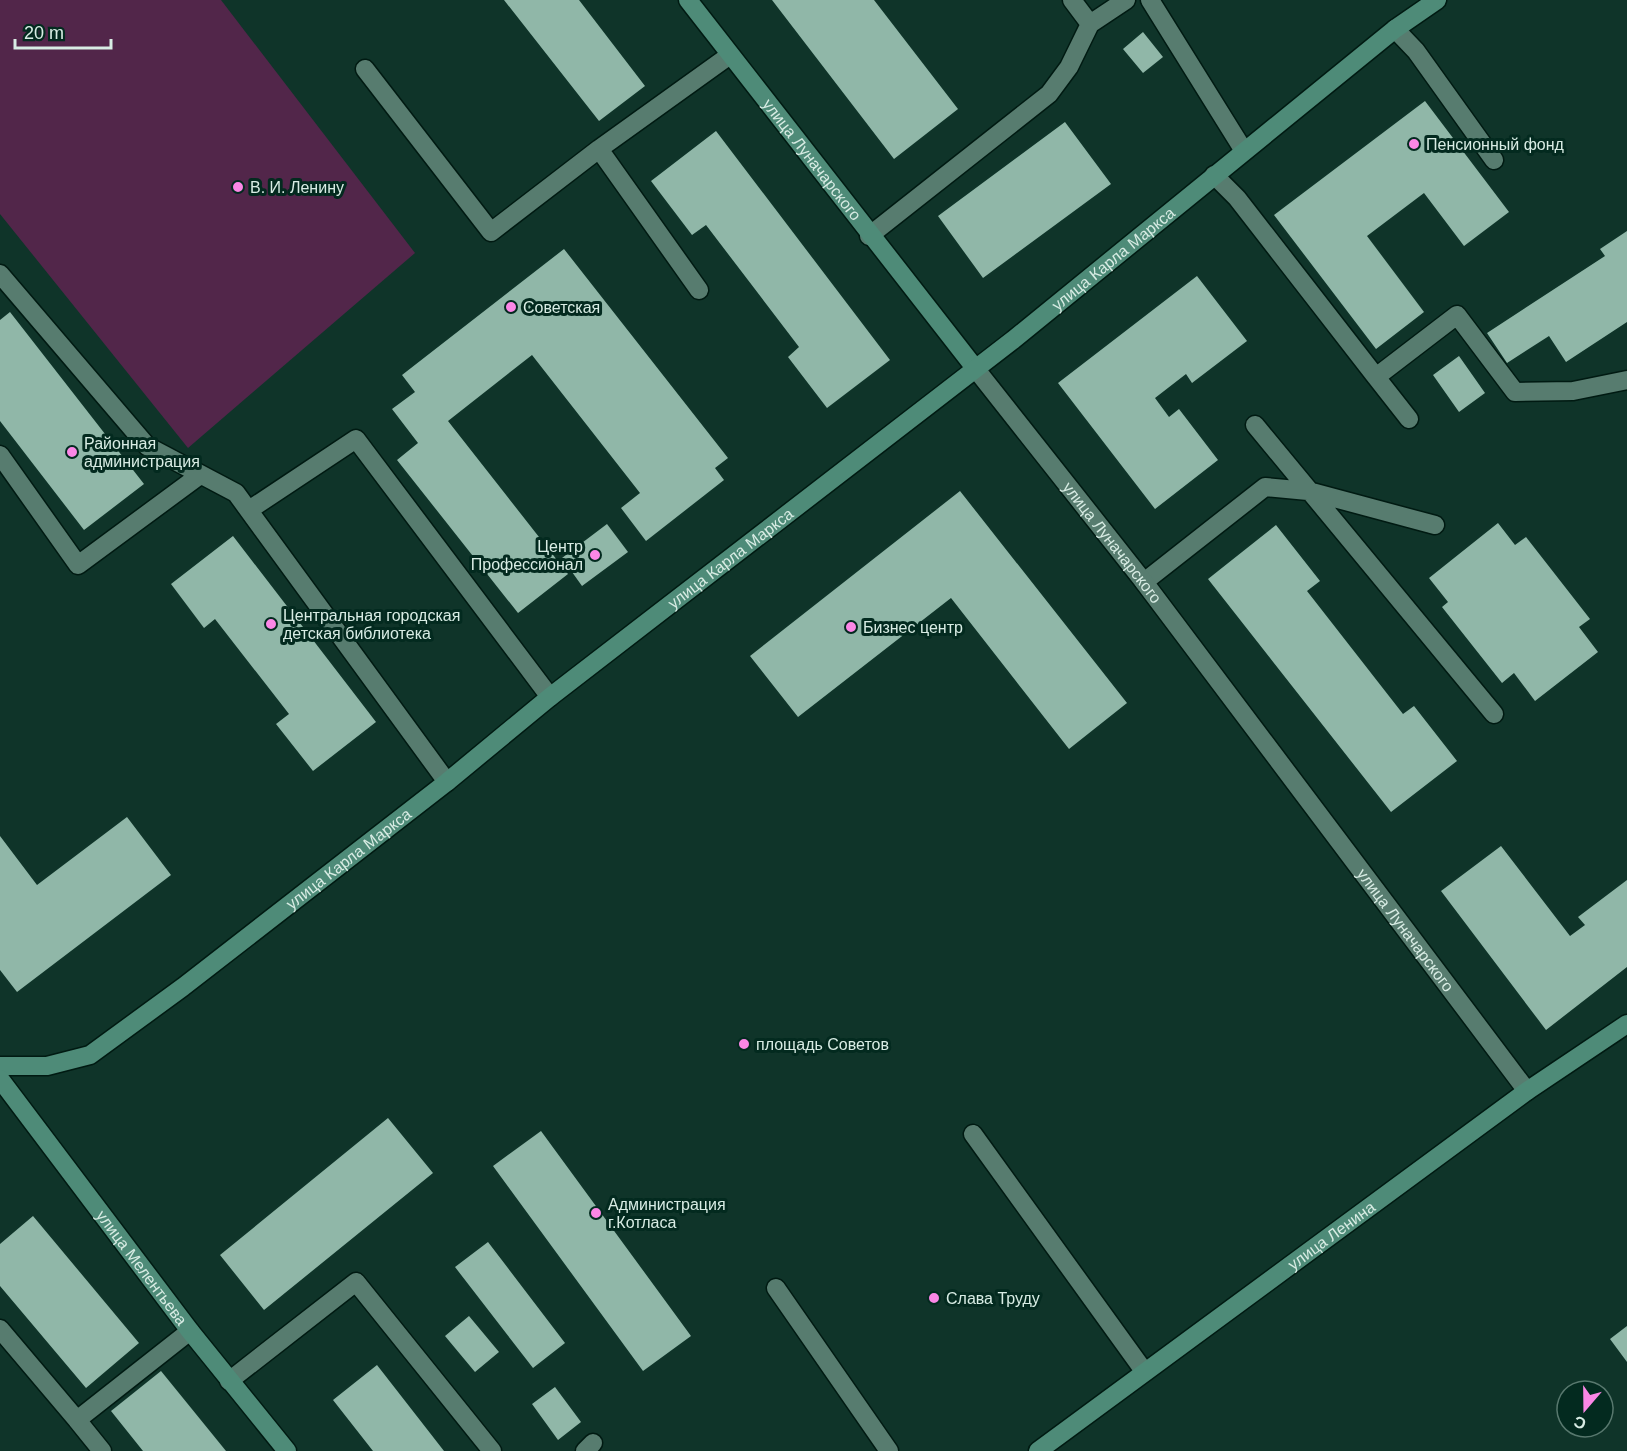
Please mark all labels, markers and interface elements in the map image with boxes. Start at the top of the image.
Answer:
scale bar [15,12,111,50]
text: 20 m [24,23,64,43]
street label: улица Луначарского [760,95,865,223]
place label: Пенсионный фонд [1426,136,1565,153]
marker: Пенсионный фонд [1407,137,1421,151]
place label: В. И. Ленину [250,179,344,196]
marker: В. И. Ленину [231,180,245,194]
street label: улица Карла Маркса [1048,204,1178,314]
place label: Советская [523,299,600,316]
marker: Советская [504,300,518,314]
place label: Районная администрация [84,435,200,470]
marker: Районная администрация [65,445,79,459]
street label: улица Луначарского [1060,478,1165,606]
street label: улица Карла Маркса [664,504,796,612]
place label: Центр Профессионал [471,538,583,573]
marker: Центр Профессионал [588,548,602,562]
place label: Центральная городская детская библиотека [283,607,460,642]
marker: Центральная городская детская библиотека [264,617,278,631]
place label: Бизнес центр [863,619,963,636]
marker: Бизнес центр [844,620,858,634]
street label: улица Карла Маркса [283,805,414,912]
street label: улица Луначарского [1354,865,1457,995]
place label: площадь Советов [756,1036,889,1053]
marker: площадь Советов [737,1037,751,1051]
place label: Администрация г.Котласа [608,1196,726,1231]
street label: улица Ленина [1284,1198,1378,1273]
marker: Администрация г.Котласа [589,1206,603,1220]
street label: улица Мелентьева [93,1207,191,1328]
place label: Слава Труду [946,1290,1040,1307]
marker: Слава Труду [927,1291,941,1305]
north arrow [1555,1379,1615,1439]
text: С [1571,1413,1588,1433]

